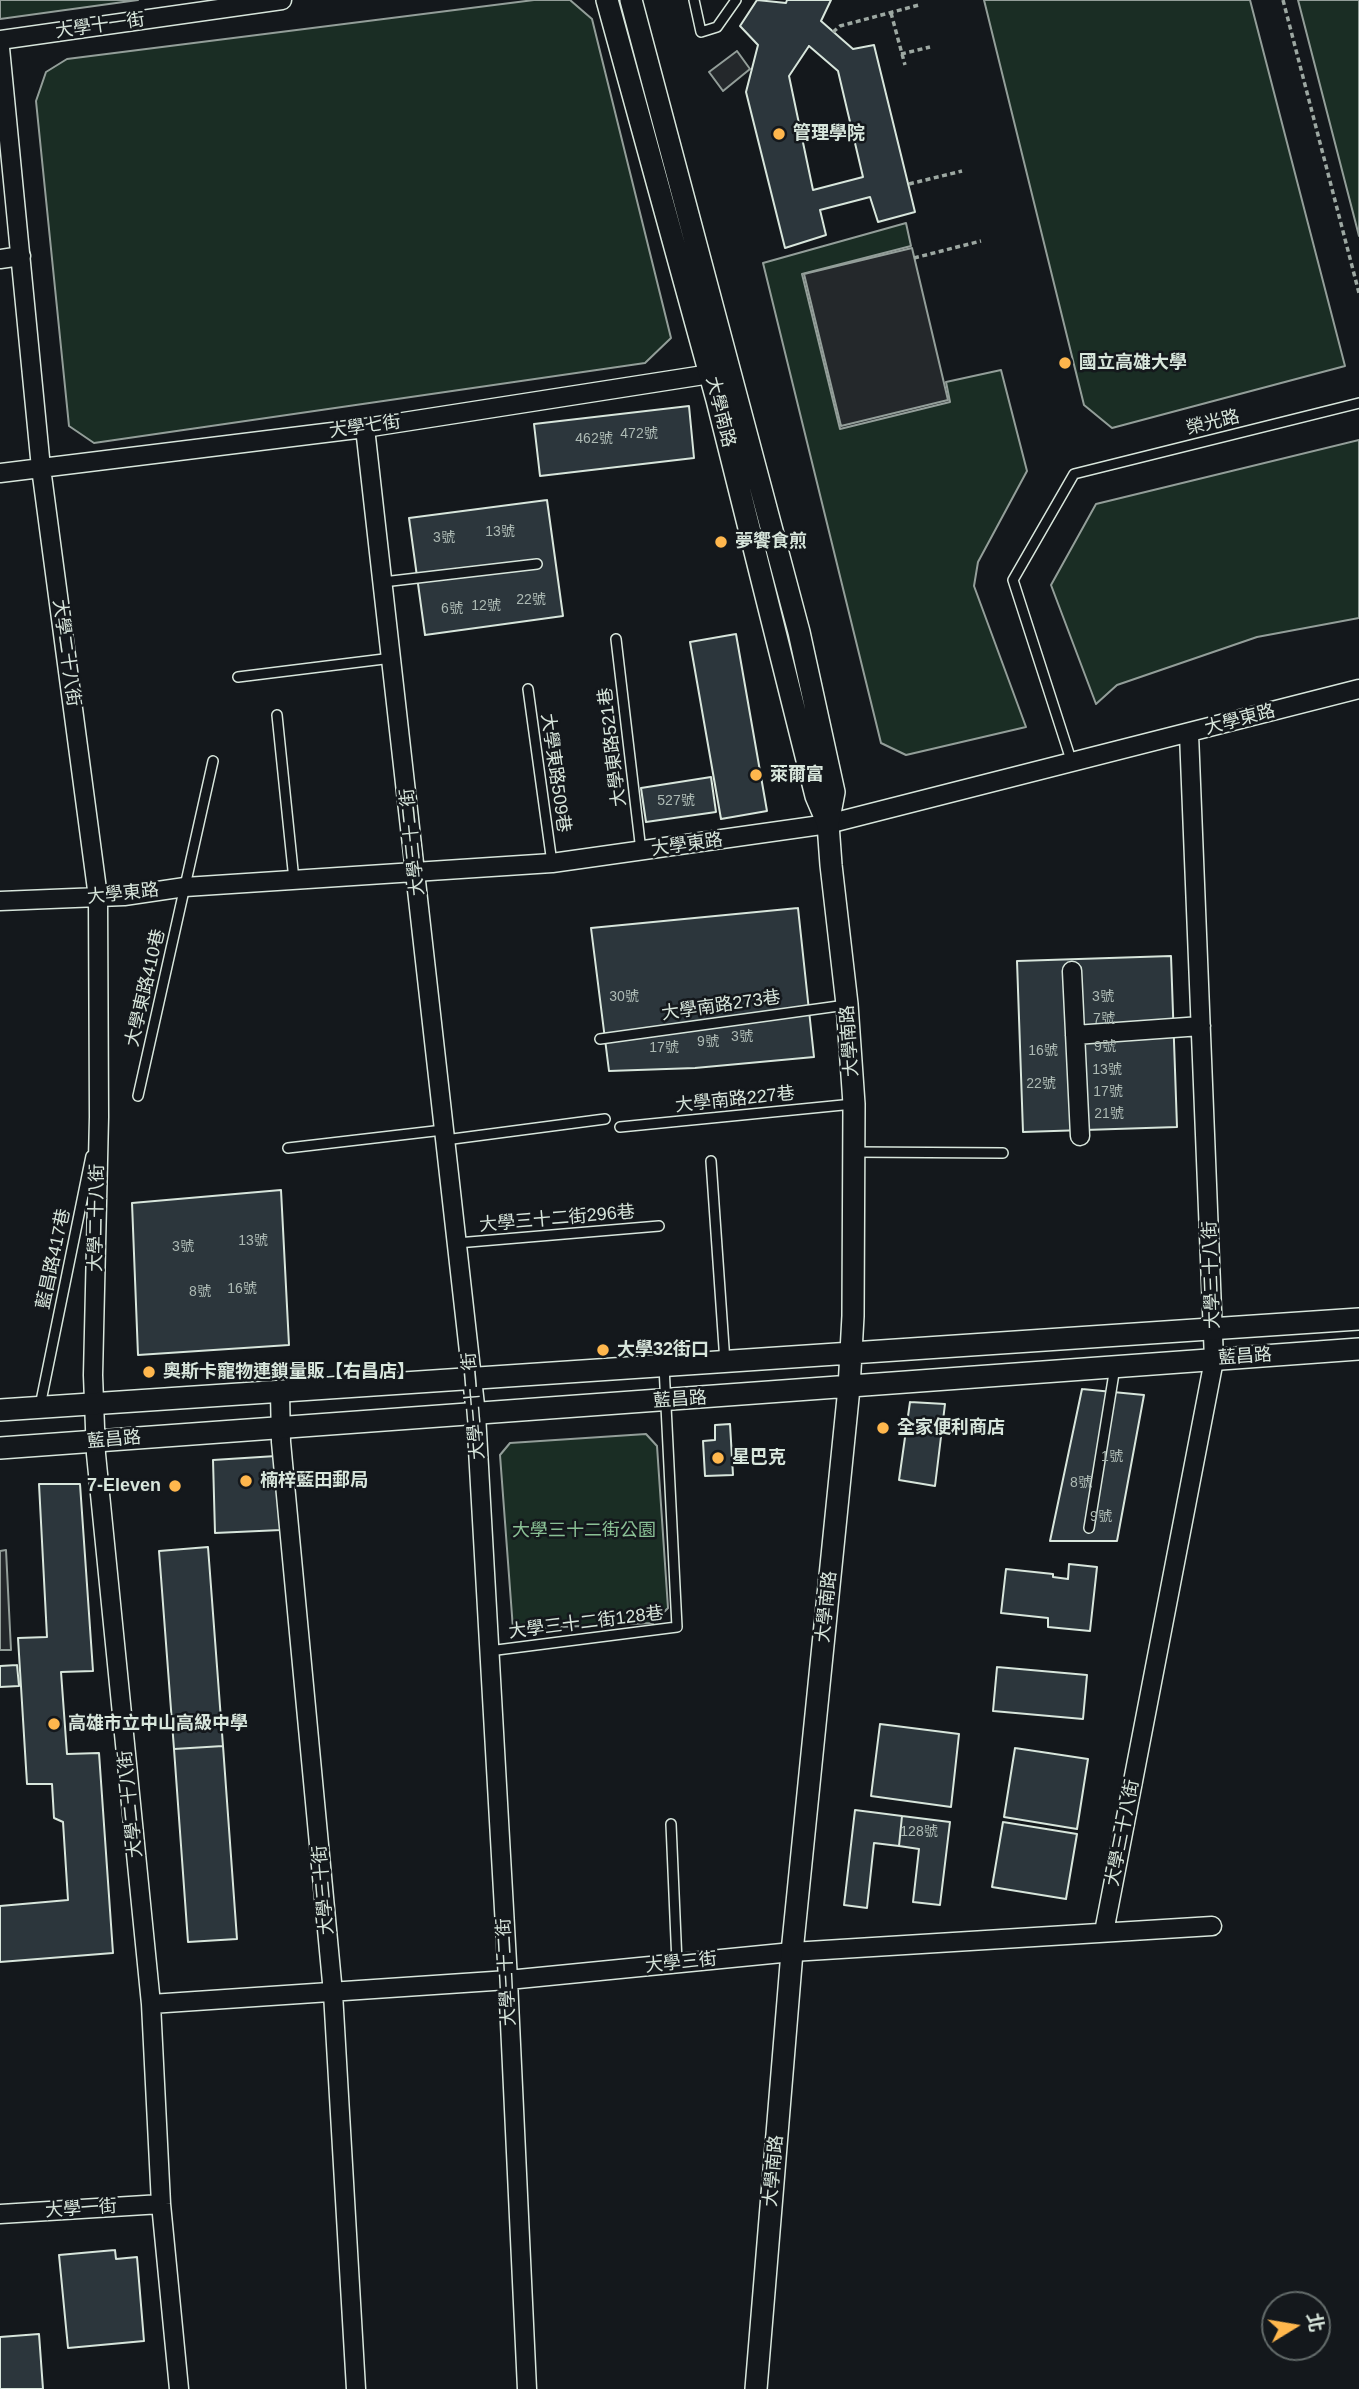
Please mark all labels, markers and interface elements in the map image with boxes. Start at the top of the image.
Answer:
street label: 大學十一街 [54,9,146,43]
place label: 管理學院 [793,123,865,145]
marker: 管理學院 [771,126,787,142]
place label: 國立高雄大學 [1079,352,1187,374]
marker: 國立高雄大學 [1057,355,1073,371]
street label: 大學南路 [701,374,739,450]
street label: 榮光路 [1184,406,1242,440]
street label: 大學七街 [328,411,402,443]
house number: 472號 [620,426,658,442]
house number: 462號 [575,431,613,447]
house number: 13號 [485,524,515,540]
house number: 3號 [433,530,455,546]
place label: 夢饗食煎 [735,531,807,553]
marker: 夢饗食煎 [713,534,729,550]
house number: 22號 [516,592,546,608]
street label: 大學二十八街 [48,598,84,708]
house number: 12號 [471,598,501,614]
house number: 6號 [441,601,463,617]
street label: 大學東路521巷 [595,686,631,808]
street label: 大學東路 [1202,700,1278,740]
street label: 大學東路509巷 [536,712,574,834]
place label: 萊爾富 [770,764,824,786]
marker: 萊爾富 [748,767,764,783]
street label: 大學三十二街 [397,787,429,897]
house number: 527號 [657,793,695,809]
street label: 大學東路 [650,829,724,861]
street label: 大學東路 [86,879,160,909]
street label: 大學東路410巷 [122,927,170,1049]
street label: 大學南路273巷 [660,987,782,1025]
house number: 30號 [609,989,639,1005]
house number: 3號 [1092,989,1114,1005]
street label: 大學南路 [837,1004,863,1078]
house number: 7號 [1093,1011,1115,1027]
house number: 3號 [731,1029,753,1045]
house number: 9號 [697,1034,719,1050]
house number: 9號 [1094,1039,1116,1055]
house number: 17號 [649,1040,679,1056]
house number: 16號 [1028,1043,1058,1059]
house number: 13號 [1092,1062,1122,1078]
house number: 22號 [1026,1076,1056,1092]
street label: 大學南路227巷 [674,1083,796,1117]
house number: 17號 [1093,1084,1123,1100]
house number: 21號 [1094,1106,1124,1122]
street label: 大學二十八街 [85,1164,109,1272]
street label: 大學三十二街296巷 [478,1201,636,1237]
street label: 藍昌路417巷 [33,1207,75,1311]
street label: 大學三十八街 [1199,1221,1225,1329]
house number: 13號 [238,1233,268,1249]
house number: 3號 [172,1239,194,1255]
house number: 16號 [227,1281,257,1297]
house number: 8號 [189,1284,211,1300]
place label: 大學32街口 [617,1339,709,1361]
marker: 大學32街口 [595,1342,611,1358]
street label: 藍昌路 [1217,1344,1273,1370]
street label: 大學三十二街 [459,1351,489,1461]
place label: 奧斯卡寵物連鎖量販【右昌店】 [163,1361,415,1383]
marker: 奧斯卡寵物連鎖量販【右昌店】 [141,1364,157,1380]
street label: 藍昌路 [652,1387,708,1413]
place label: 全家便利商店 [897,1417,1005,1439]
marker: 全家便利商店 [875,1420,891,1436]
street label: 藍昌路 [86,1427,142,1453]
place label: 星巴克 [732,1447,786,1469]
house number: 1號 [1101,1449,1123,1465]
marker: 星巴克 [710,1450,726,1466]
place label: 楠梓藍田郵局 [260,1470,368,1492]
marker: 楠梓藍田郵局 [238,1473,254,1489]
place label: 7-Eleven [87,1475,161,1497]
house number: 8號 [1070,1475,1092,1491]
marker: 7-Eleven [167,1478,183,1494]
house number: 9號 [1090,1509,1112,1525]
park label: 大學三十二街公園 [512,1520,656,1542]
street label: 大學南路 [812,1570,842,1644]
street label: 大學三十二街128巷 [507,1603,665,1643]
place label: 高雄市立中山高級中學 [68,1713,248,1735]
marker: 高雄市立中山高級中學 [46,1716,62,1732]
street label: 大學二十八街 [115,1749,147,1859]
street label: 大學三十八街 [1102,1778,1144,1888]
house number: 128號 [900,1824,938,1840]
street label: 大學三十街 [309,1844,339,1936]
street label: 大學三十二街 [493,1918,521,2026]
street label: 大學三街 [644,1948,718,1978]
street label: 大學南路 [760,2134,788,2208]
street label: 大學一街 [44,2196,118,2222]
north arrow [1261,2291,1331,2361]
text: 北 [1303,2311,1327,2334]

